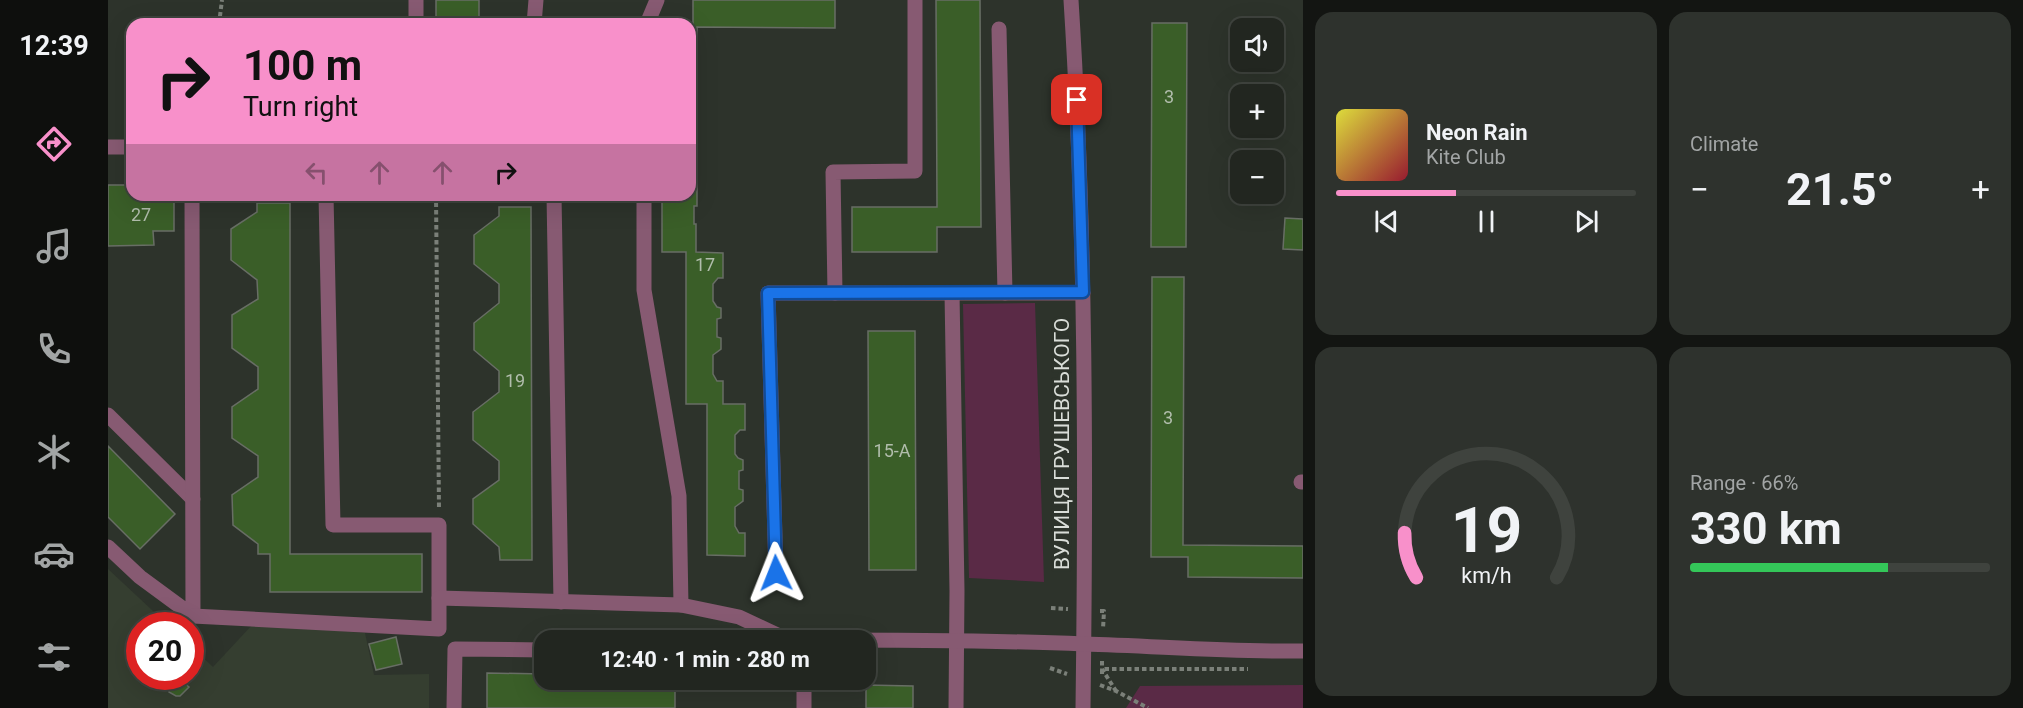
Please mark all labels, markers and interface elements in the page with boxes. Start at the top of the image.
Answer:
map controls [1230,18,1284,204]
button: sound [1230,18,1284,72]
text: 12:39 [19,30,89,62]
text: 100 m [243,41,362,90]
icon: right [144,42,222,120]
pin [1051,74,1102,125]
icon: arrive [1060,83,1093,116]
button: + [1230,84,1284,138]
house number: 3 [1164,86,1174,107]
text: Turn right [243,91,358,123]
text: Neon Rain [1426,120,1528,145]
icon: directions [33,123,75,165]
text: Climate [1690,132,1758,156]
text: Kite Club [1426,145,1506,169]
button: − [1230,150,1284,204]
icon: left [300,156,333,189]
icon: ahead [363,156,396,189]
icon: ahead [426,156,459,189]
icon: right [489,156,522,189]
text: 21.5° [1786,163,1894,216]
text: − [1690,170,1709,209]
text: + [1971,170,1990,209]
house number: 27 [131,204,151,225]
icon: previous [1370,205,1403,238]
icon: pause [1470,205,1503,238]
icon: next [1570,205,1603,238]
icon: music [33,225,75,267]
house number: 17 [695,254,715,275]
street label: ВУЛИЦЯ ГРУШЕВСЬКОГО [1050,318,1074,570]
icon: phone [33,328,75,370]
house number: 19 [505,370,525,391]
house number: 3 [1163,407,1173,428]
icon: climate [33,431,75,473]
house number: 15-А [874,440,911,461]
text: Range · 66% [1690,471,1798,495]
text: 19 [1450,494,1522,567]
text: 330 km [1690,502,1842,555]
icon: car [33,533,75,575]
position arrow [744,541,808,605]
text: km/h [1461,564,1511,589]
speed limit sign: 20 [126,612,204,690]
icon: filters [33,636,75,678]
text: 12:40 · 1 min · 280 m [600,647,810,672]

